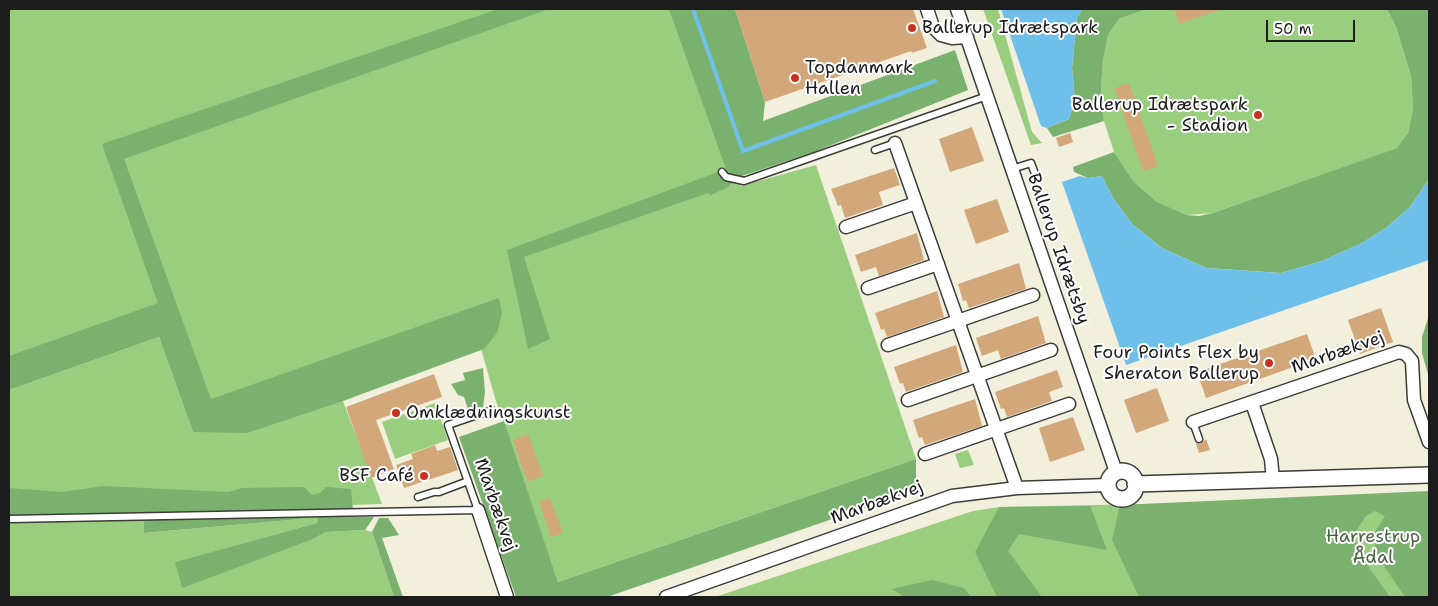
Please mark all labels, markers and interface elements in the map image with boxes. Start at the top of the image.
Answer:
scale bar [1268,10,1357,42]
place label: Ballerup Idrætspark [922,17,1098,39]
text: 50 m [1274,19,1312,39]
marker: Ballerup Idrætspark [906,22,918,34]
place label: Topdanmark Hallen [805,57,913,100]
marker: Topdanmark Hallen [789,72,801,84]
place label: Ballerup Idrætspark - Stadion [1072,94,1248,136]
marker: Ballerup Idrætspark - Stadion [1252,109,1264,121]
street label: Ballerup Idrætsby [1022,171,1094,327]
street label: Marbækvej [1289,327,1387,379]
place label: Four Points Flex by Sheraton Ballerup [1093,342,1259,384]
marker: Four Points Flex by Sheraton Ballerup [1263,357,1275,369]
place label: Omklædningskunst [406,402,571,424]
marker: Omklædningskunst [390,407,402,419]
street label: Marbækvej [469,456,521,554]
place label: BSF Café [339,465,414,487]
marker: BSF Café [418,470,430,482]
street label: Marbækvej [828,476,926,530]
park label: Harrestrup Ådal [1326,526,1420,568]

